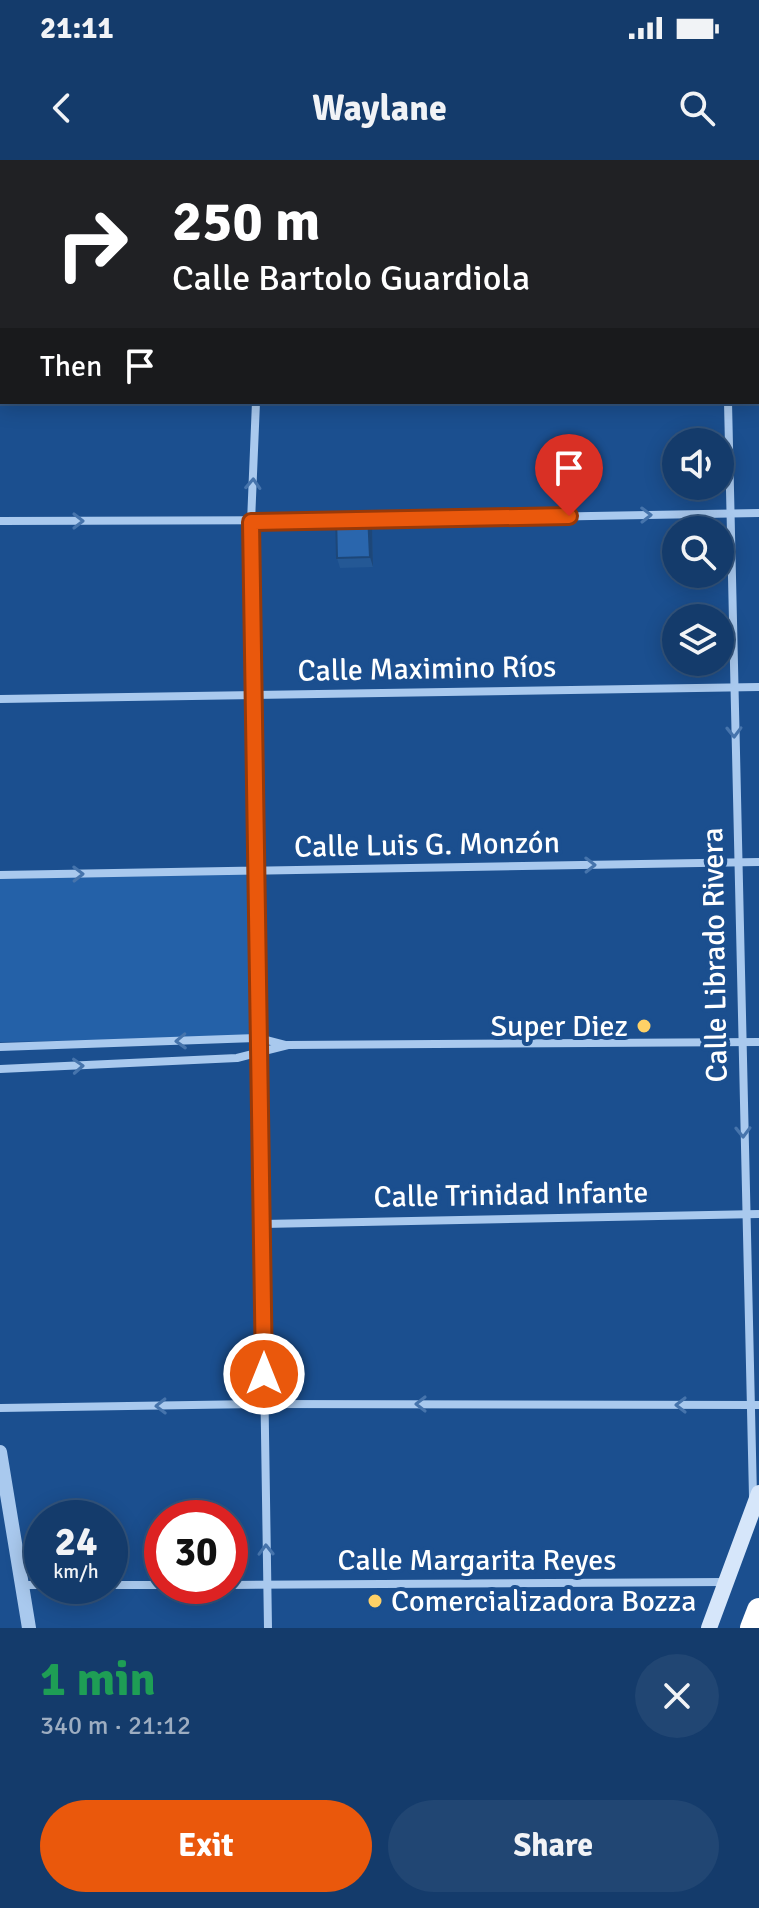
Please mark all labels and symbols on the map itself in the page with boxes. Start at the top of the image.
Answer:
pin [535,434,603,516]
one-way arrow [244,477,261,490]
one-way arrow [640,506,653,524]
one-way arrow [72,512,85,530]
street label: Calle Maximino Ríos [297,648,557,690]
one-way arrow [725,726,743,739]
street label: Calle Luis G. Monzón [294,824,560,866]
street label: Calle Librado Rivera [694,827,736,1083]
one-way arrow [584,856,597,874]
one-way arrow [72,865,85,883]
place label: Super Diez [490,1008,628,1045]
marker: Super Diez [635,1017,653,1035]
one-way arrow [174,1032,187,1049]
one-way arrow [72,1057,85,1074]
one-way arrow [734,1126,752,1139]
street label: Calle Trinidad Infante [373,1174,649,1216]
position arrow [222,1332,306,1416]
one-way arrow [414,1395,427,1413]
one-way arrow [674,1396,687,1414]
one-way arrow [154,1397,167,1414]
speed limit sign: 30 [144,1500,248,1604]
street label: Calle Margarita Reyes [338,1542,616,1579]
one-way arrow [257,1543,275,1556]
place label: Comercializadora Bozza [391,1583,696,1620]
marker: Comercializadora Bozza [366,1592,384,1610]

